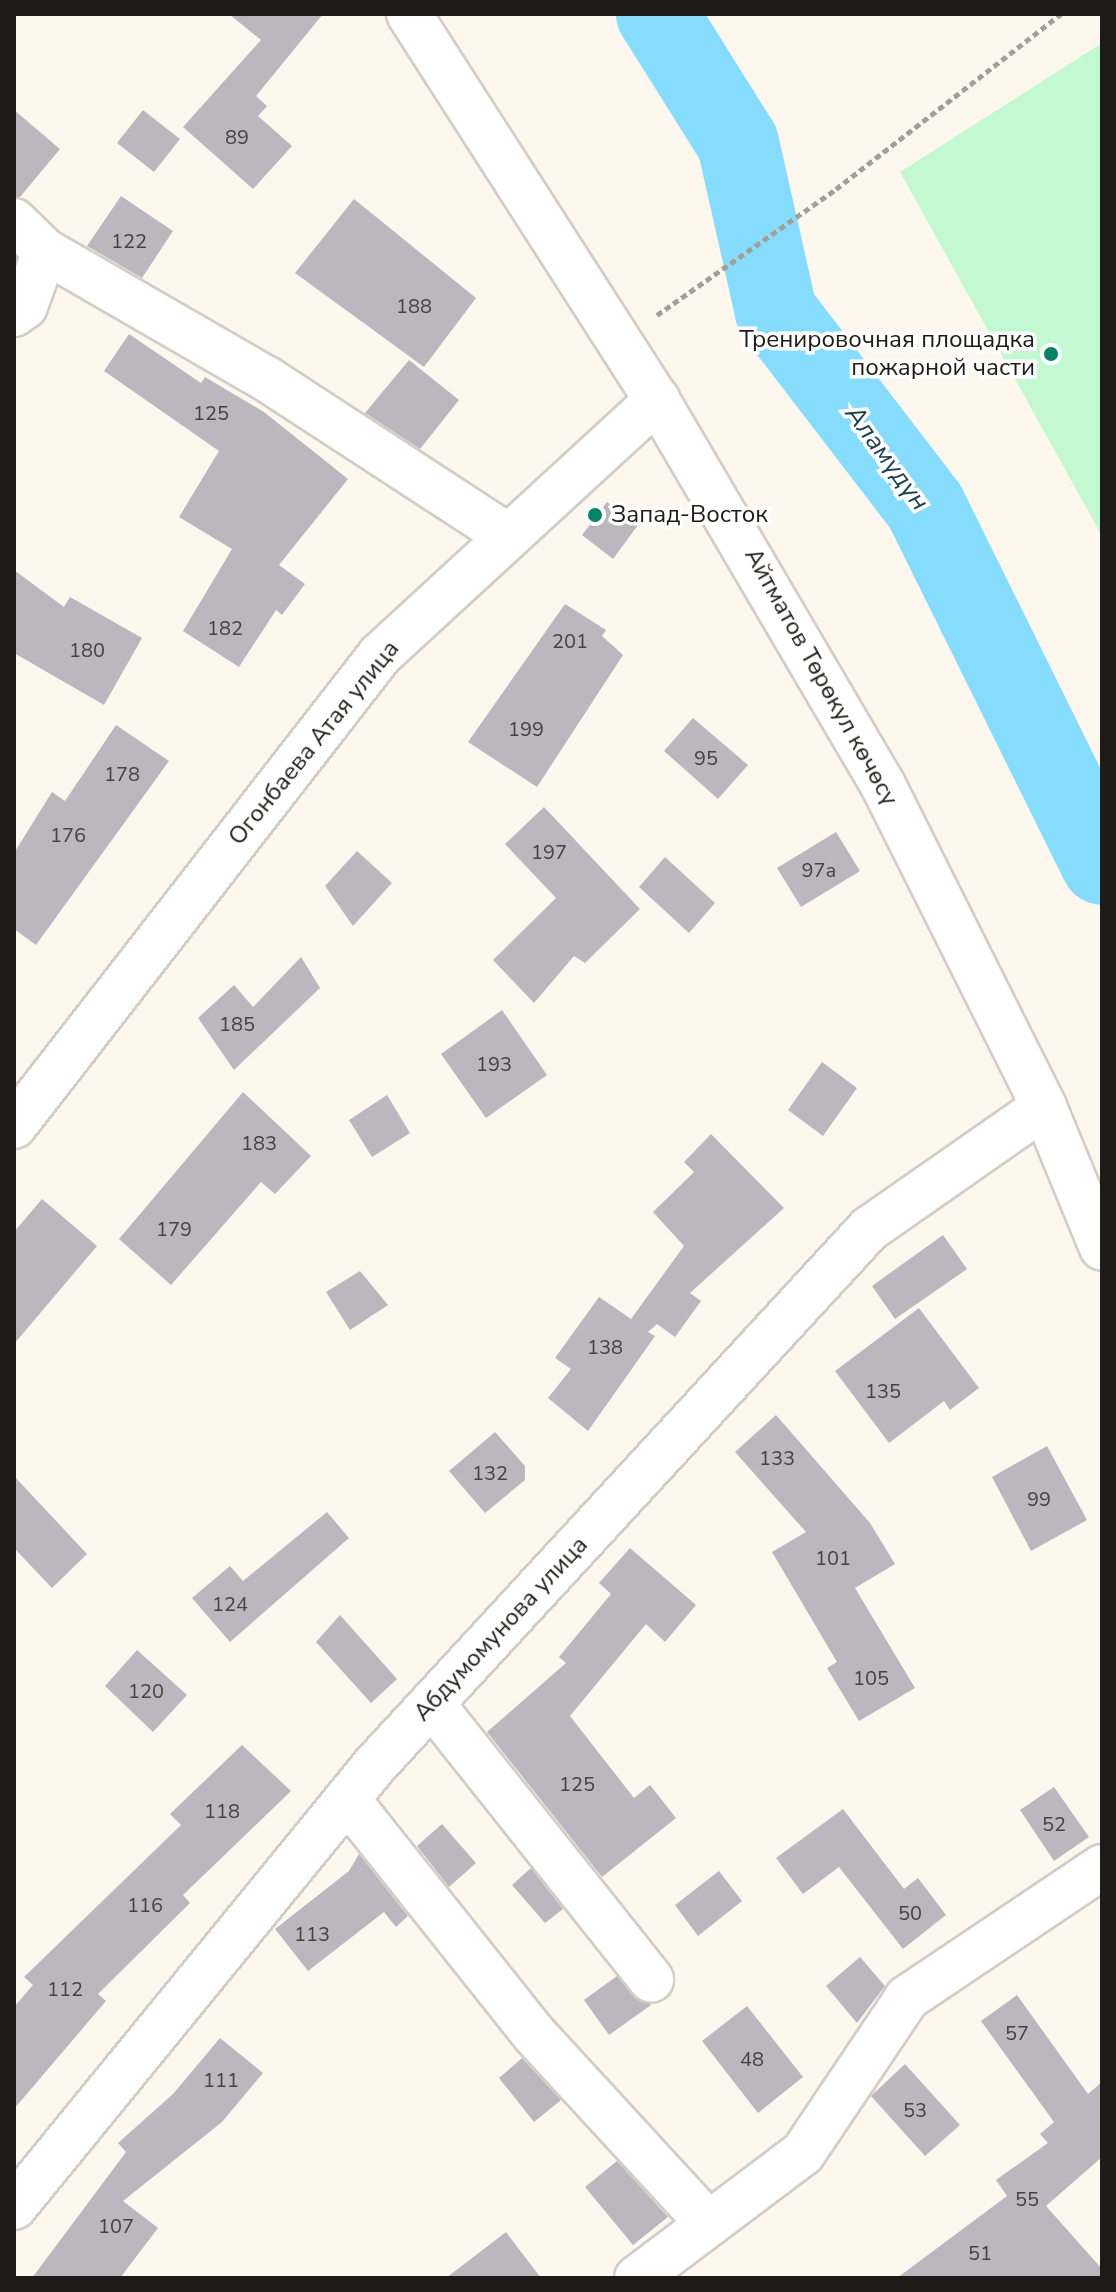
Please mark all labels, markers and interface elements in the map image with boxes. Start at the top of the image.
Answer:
house number: 89 [225,125,249,149]
house number: 122 [111,229,147,253]
house number: 188 [396,294,432,318]
place label: Тренировочная площадка пожарной части [739,326,1035,382]
marker: Тренировочная площадка пожарной части [1042,345,1060,363]
water label: Аламүдүн [838,399,936,517]
house number: 125 [193,401,229,425]
place label: Запад-Восток [611,501,768,529]
marker: Запад-Восток [586,506,604,524]
street label: Айтматов Төрөкул көчөсү [738,543,904,811]
house number: 182 [207,616,243,640]
house number: 201 [552,629,588,653]
street label: Огонбаева Атая улица [223,635,405,851]
house number: 180 [69,638,105,662]
house number: 199 [508,717,544,741]
house number: 95 [694,746,718,770]
house number: 178 [104,762,140,786]
house number: 176 [50,823,86,847]
house number: 197 [531,840,567,864]
house number: 97а [802,858,836,882]
house number: 185 [219,1012,255,1036]
house number: 193 [476,1052,512,1076]
house number: 183 [241,1131,277,1155]
house number: 179 [156,1217,192,1241]
house number: 138 [587,1335,623,1359]
house number: 135 [865,1379,901,1403]
house number: 133 [759,1446,795,1470]
house number: 132 [472,1461,508,1485]
house number: 99 [1027,1487,1051,1511]
street label: Абдумомунова улица [408,1531,594,1727]
house number: 101 [815,1546,851,1570]
house number: 124 [212,1592,248,1616]
house number: 105 [853,1666,889,1690]
house number: 120 [128,1679,164,1703]
house number: 125 [559,1772,595,1796]
house number: 118 [204,1799,240,1823]
house number: 52 [1042,1812,1066,1836]
house number: 116 [127,1893,163,1917]
house number: 50 [898,1901,922,1925]
house number: 113 [294,1922,330,1946]
house number: 112 [47,1977,83,2001]
house number: 57 [1005,2021,1029,2045]
house number: 48 [740,2047,764,2071]
house number: 111 [203,2068,239,2092]
house number: 53 [903,2098,927,2122]
house number: 55 [1015,2187,1039,2211]
house number: 107 [98,2214,134,2238]
house number: 51 [968,2241,992,2265]

